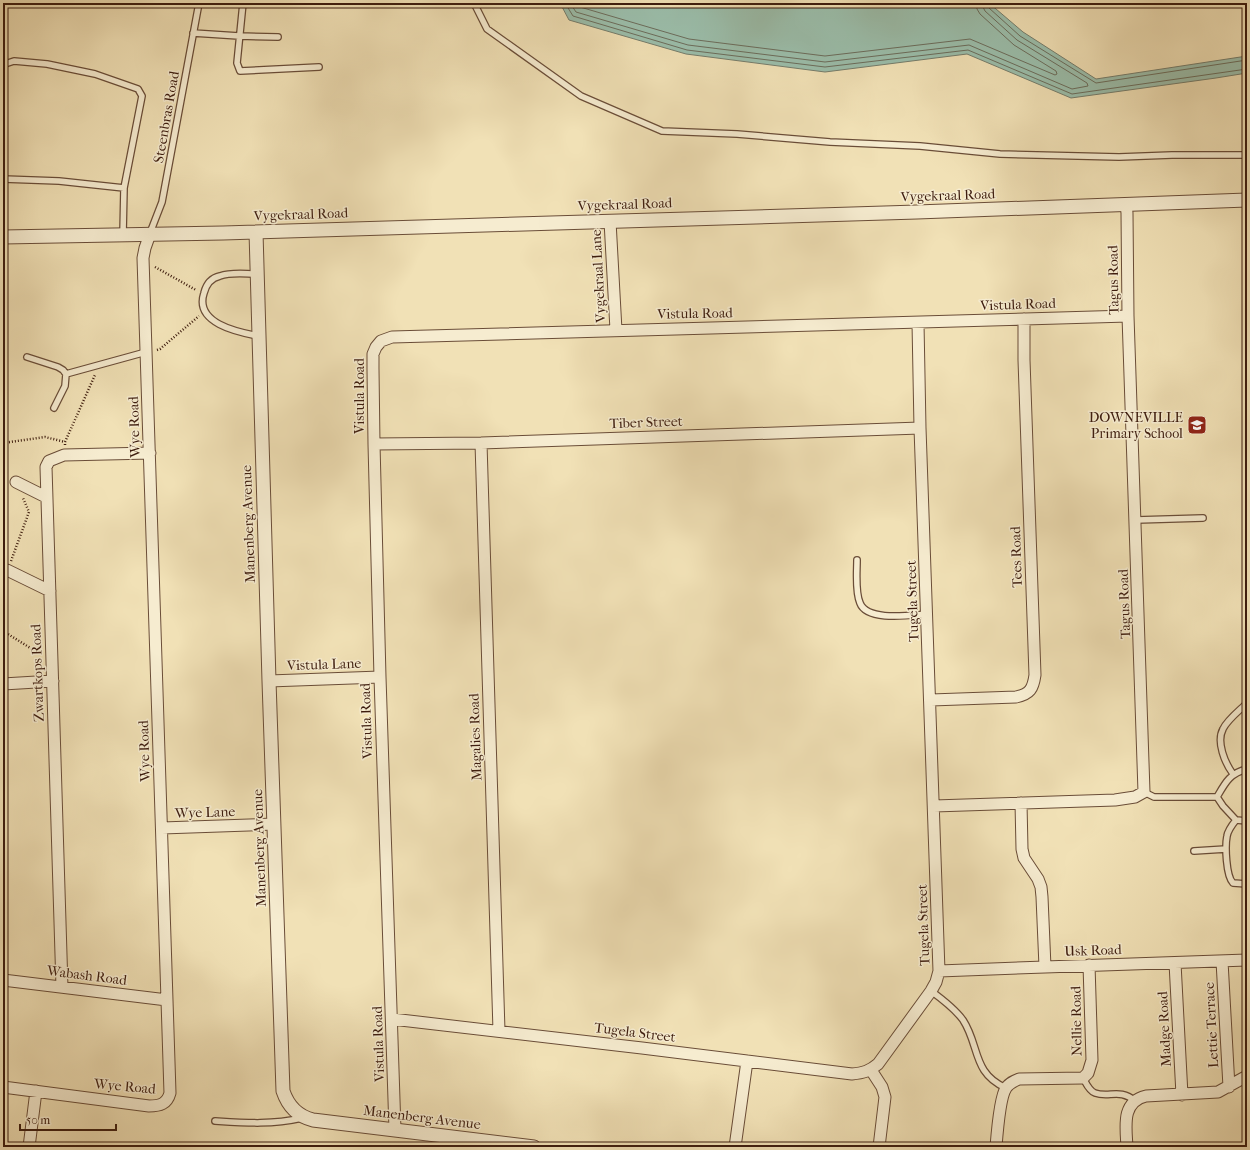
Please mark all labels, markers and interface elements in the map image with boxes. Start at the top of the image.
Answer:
street label: Steenbras Road [150,69,183,164]
street label: Vygekraal Road [899,185,996,206]
street label: Vygekraal Road [576,194,673,215]
street label: Vygekraal Road [252,204,349,225]
street label: Vygekraal Lane [588,229,609,324]
street label: Tagus Road [1104,245,1123,315]
street label: Vistula Road [979,295,1057,314]
street label: Vistula Road [656,304,733,323]
street label: Vistula Road [351,358,368,435]
street label: Wye Road [125,396,144,459]
place label: DOWNEVILLE Primary School [1089,409,1183,442]
street label: Tiber Street [609,413,683,432]
school or university icon: DOWNEVILLE Primary School [1186,414,1208,436]
street label: Manenberg Avenue [238,465,259,583]
street label: Tees Road [1007,526,1026,588]
street label: Tugela Street [903,560,922,642]
street label: Tagus Road [1115,568,1134,639]
street label: Zwartkops Road [27,623,48,722]
street label: Vistula Lane [285,655,362,674]
street label: Vistula Road [357,682,376,760]
street label: Magalies Road [465,693,486,781]
street label: Wye Road [135,720,154,783]
street label: Manenberg Avenue [249,789,270,907]
street label: Wye Lane [174,803,236,822]
street label: Tugela Street [914,884,933,966]
street label: Usk Road [1064,941,1122,960]
street label: Wabash Road [45,962,128,989]
street label: Lettie Terrace [1201,981,1222,1068]
street label: Nellie Road [1067,985,1086,1056]
street label: Madge Road [1154,990,1175,1067]
street label: Vistula Road [369,1005,388,1083]
street label: Tugela Street [593,1019,677,1046]
street label: Wye Road [93,1075,157,1098]
street label: Manenberg Avenue [362,1102,482,1133]
scale bar [20,1106,116,1132]
text: 50 m [26,1113,50,1127]

